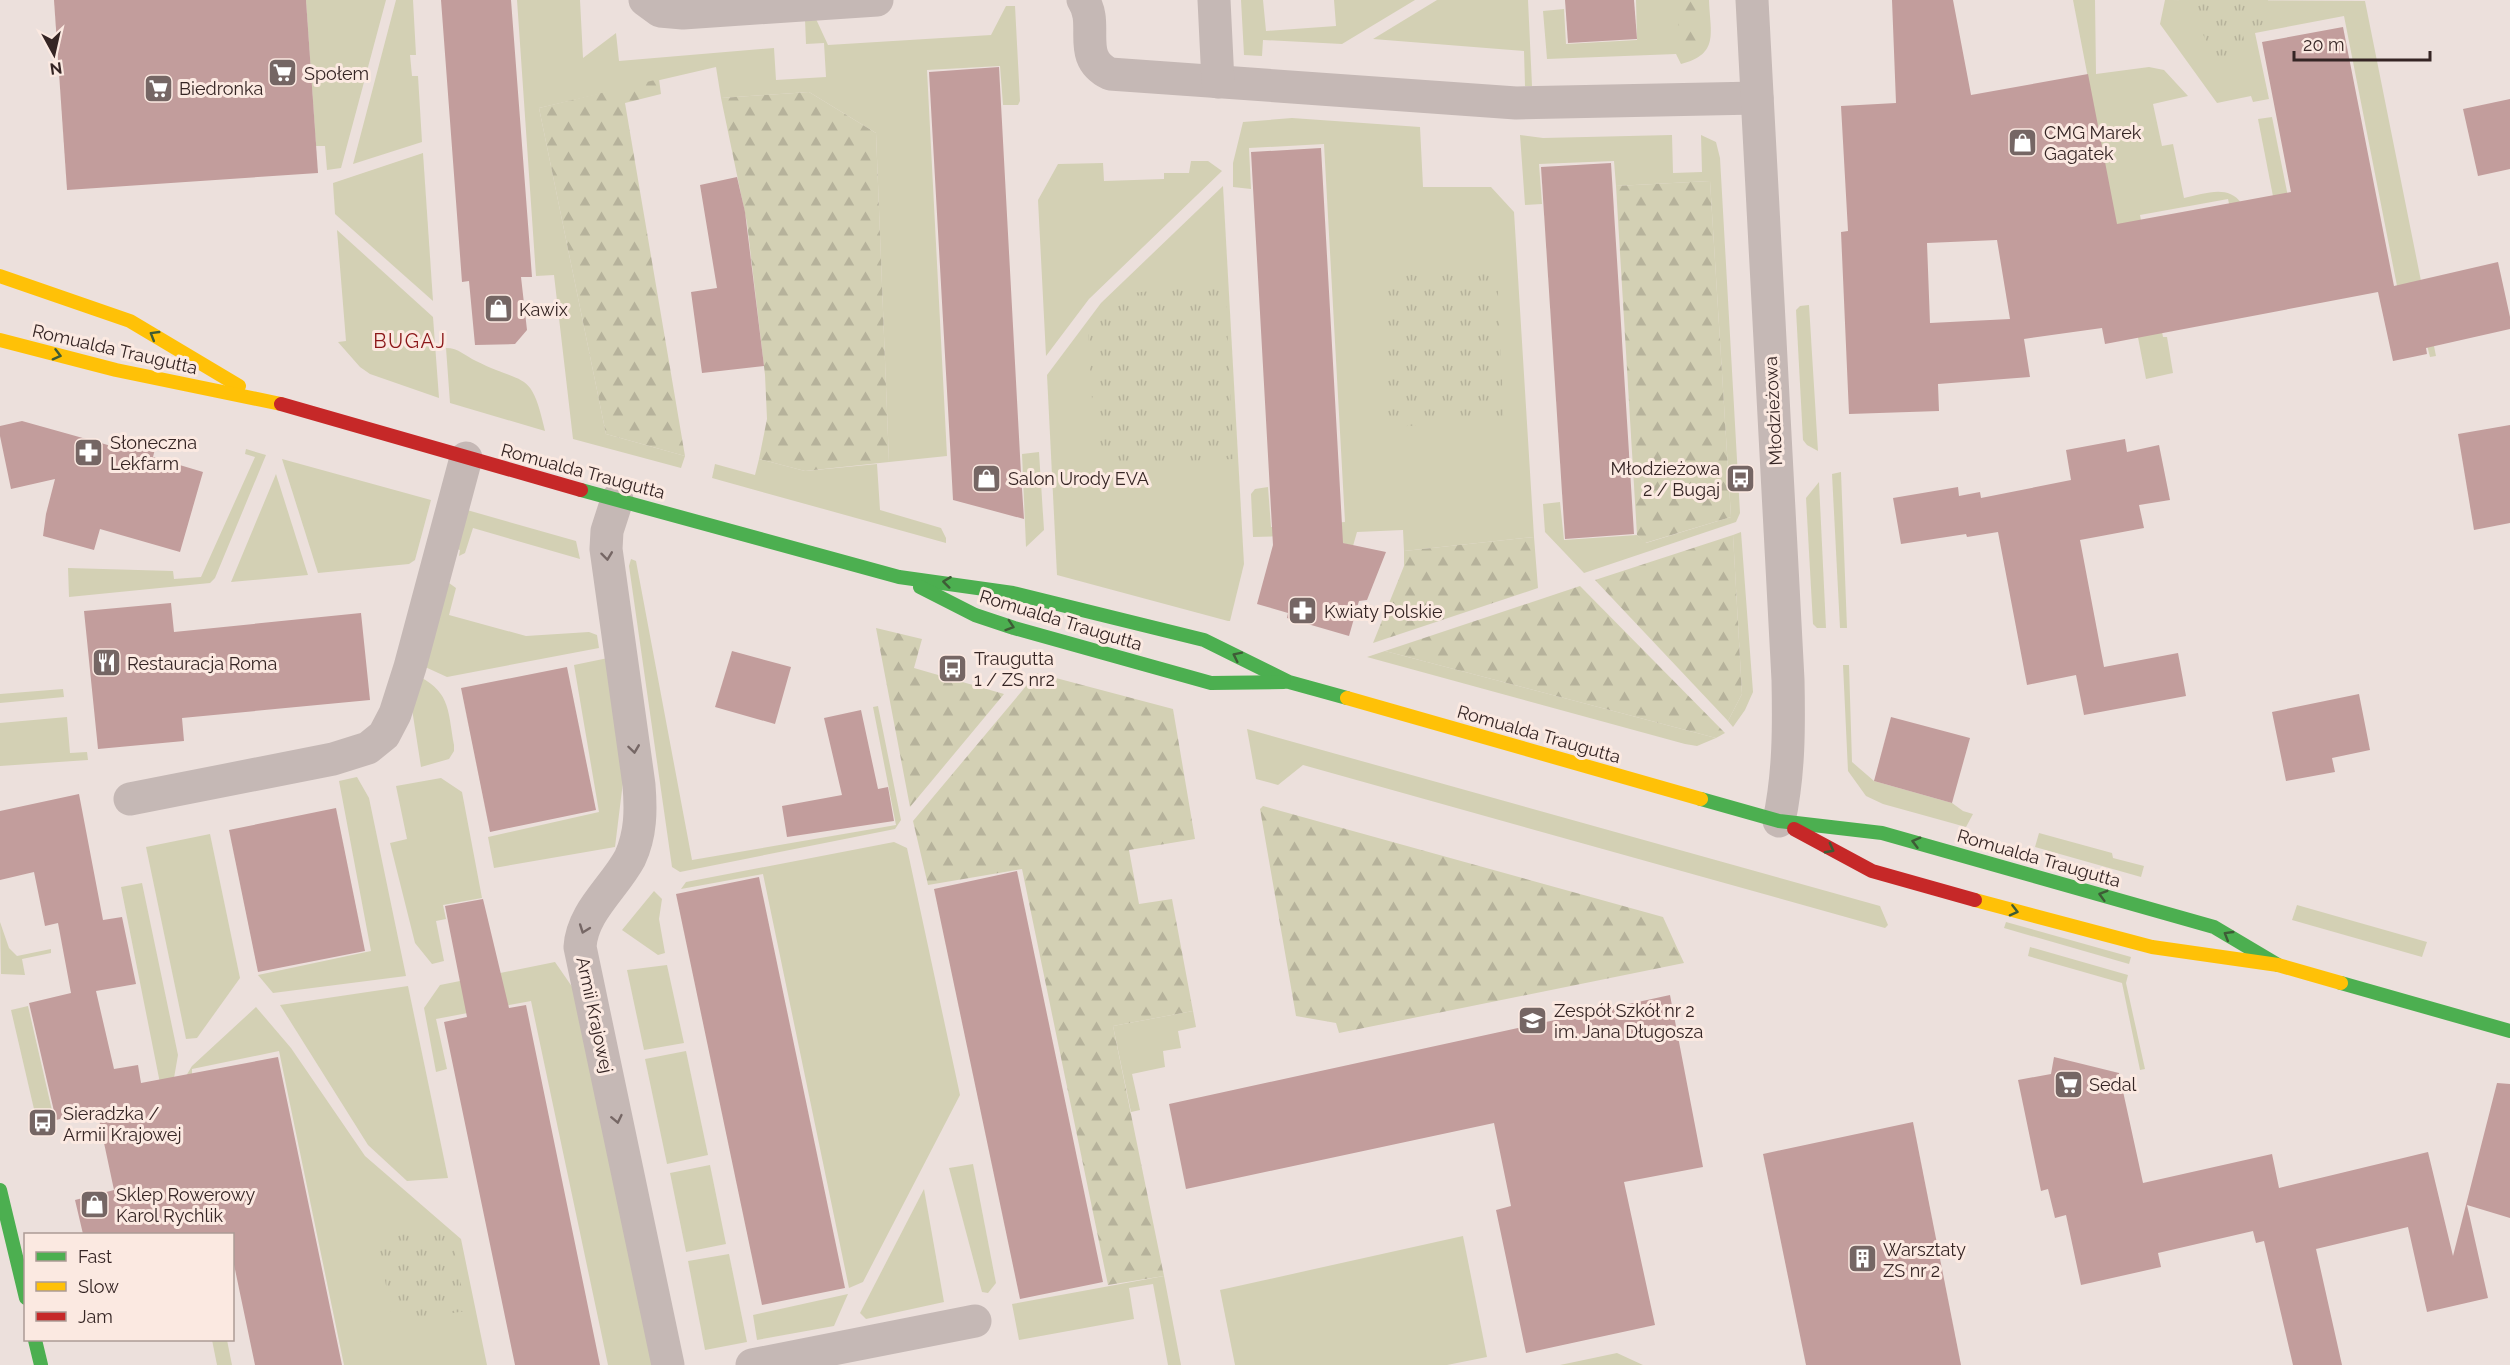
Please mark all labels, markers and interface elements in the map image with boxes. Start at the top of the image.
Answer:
north arrow [24,24,84,84]
scale bar [2294,24,2430,62]
text: 20 m [2303,34,2345,55]
supermarket icon: Społem [267,57,299,89]
text: N [49,58,63,79]
place label: Społem [304,63,369,84]
supermarket icon: Biedronka [142,72,174,104]
place label: Biedronka [179,78,263,99]
place label: CMG Marek Gagatek [2044,122,2142,164]
shop icon: CMG Marek Gagatek [2007,126,2039,158]
shop icon: Kawix [482,293,514,325]
place label: Kawix [519,299,568,320]
street label: Romualda Traugutta [30,320,200,378]
district label: BUGAJ [373,329,447,353]
one-way arrow [150,331,160,343]
one-way arrow [51,348,61,360]
street label: Młodzieżowa [1760,356,1786,466]
place label: Słoneczna Lekfarm [110,432,197,474]
pharmacy icon: Słoneczna Lekfarm [73,436,105,468]
street label: Romualda Traugutta [499,439,667,503]
place label: Młodzieżowa 2 / Bugaj [1611,458,1720,500]
shop icon: Salon Urody EVA [971,462,1003,494]
bus stop icon: Młodzieżowa 2 / Bugaj [1725,462,1757,494]
place label: Salon Urody EVA [1008,468,1149,489]
one-way arrow [600,552,613,561]
one-way arrow [942,577,951,589]
street label: Romualda Traugutta [977,585,1145,655]
pharmacy icon: Kwiaty Polskie [1287,595,1319,627]
place label: Kwiaty Polskie [1324,601,1443,622]
one-way arrow [1004,619,1015,632]
restaurant icon: Restauracja Roma [90,647,122,679]
place label: Traugutta 1 / ZS nr2 [974,648,1055,690]
bus stop icon: Traugutta 1 / ZS nr2 [937,652,969,684]
one-way arrow [1232,652,1243,663]
place label: Restauracja Roma [127,653,277,674]
street label: Romualda Traugutta [1455,701,1623,767]
one-way arrow [628,745,640,754]
street label: Romualda Traugutta [1955,825,2123,891]
one-way arrow [1911,837,1921,849]
one-way arrow [1824,842,1835,853]
one-way arrow [2098,890,2109,902]
one-way arrow [2009,904,2019,917]
one-way arrow [579,923,592,933]
one-way arrow [2224,931,2234,942]
street label: Armii Krajowej [572,955,618,1075]
place label: Zespół Szkół nr 2 im. Jana Długosza [1554,1000,1703,1042]
school or university icon: Zespół Szkół nr 2 im. Jana Długosza [1517,1004,1549,1036]
supermarket icon: Sedal [2052,1068,2084,1100]
place label: Sedal [2089,1074,2136,1095]
place label: Sieradzka / Armii Krajowej [63,1103,181,1145]
bus stop icon: Sieradzka / Armii Krajowej [26,1107,58,1139]
one-way arrow [610,1114,623,1124]
place label: Sklep Rowerowy Karol Rychlik [116,1184,255,1226]
shop icon: Sklep Rowerowy Karol Rychlik [79,1188,111,1220]
legend [24,1233,234,1341]
place label: Warsztaty ZS nr 2 [1883,1239,1966,1281]
building icon: Warsztaty ZS nr 2 [1846,1243,1878,1275]
text: Fast [78,1246,112,1267]
text: Slow [78,1276,119,1297]
text: Jam [78,1306,113,1327]

